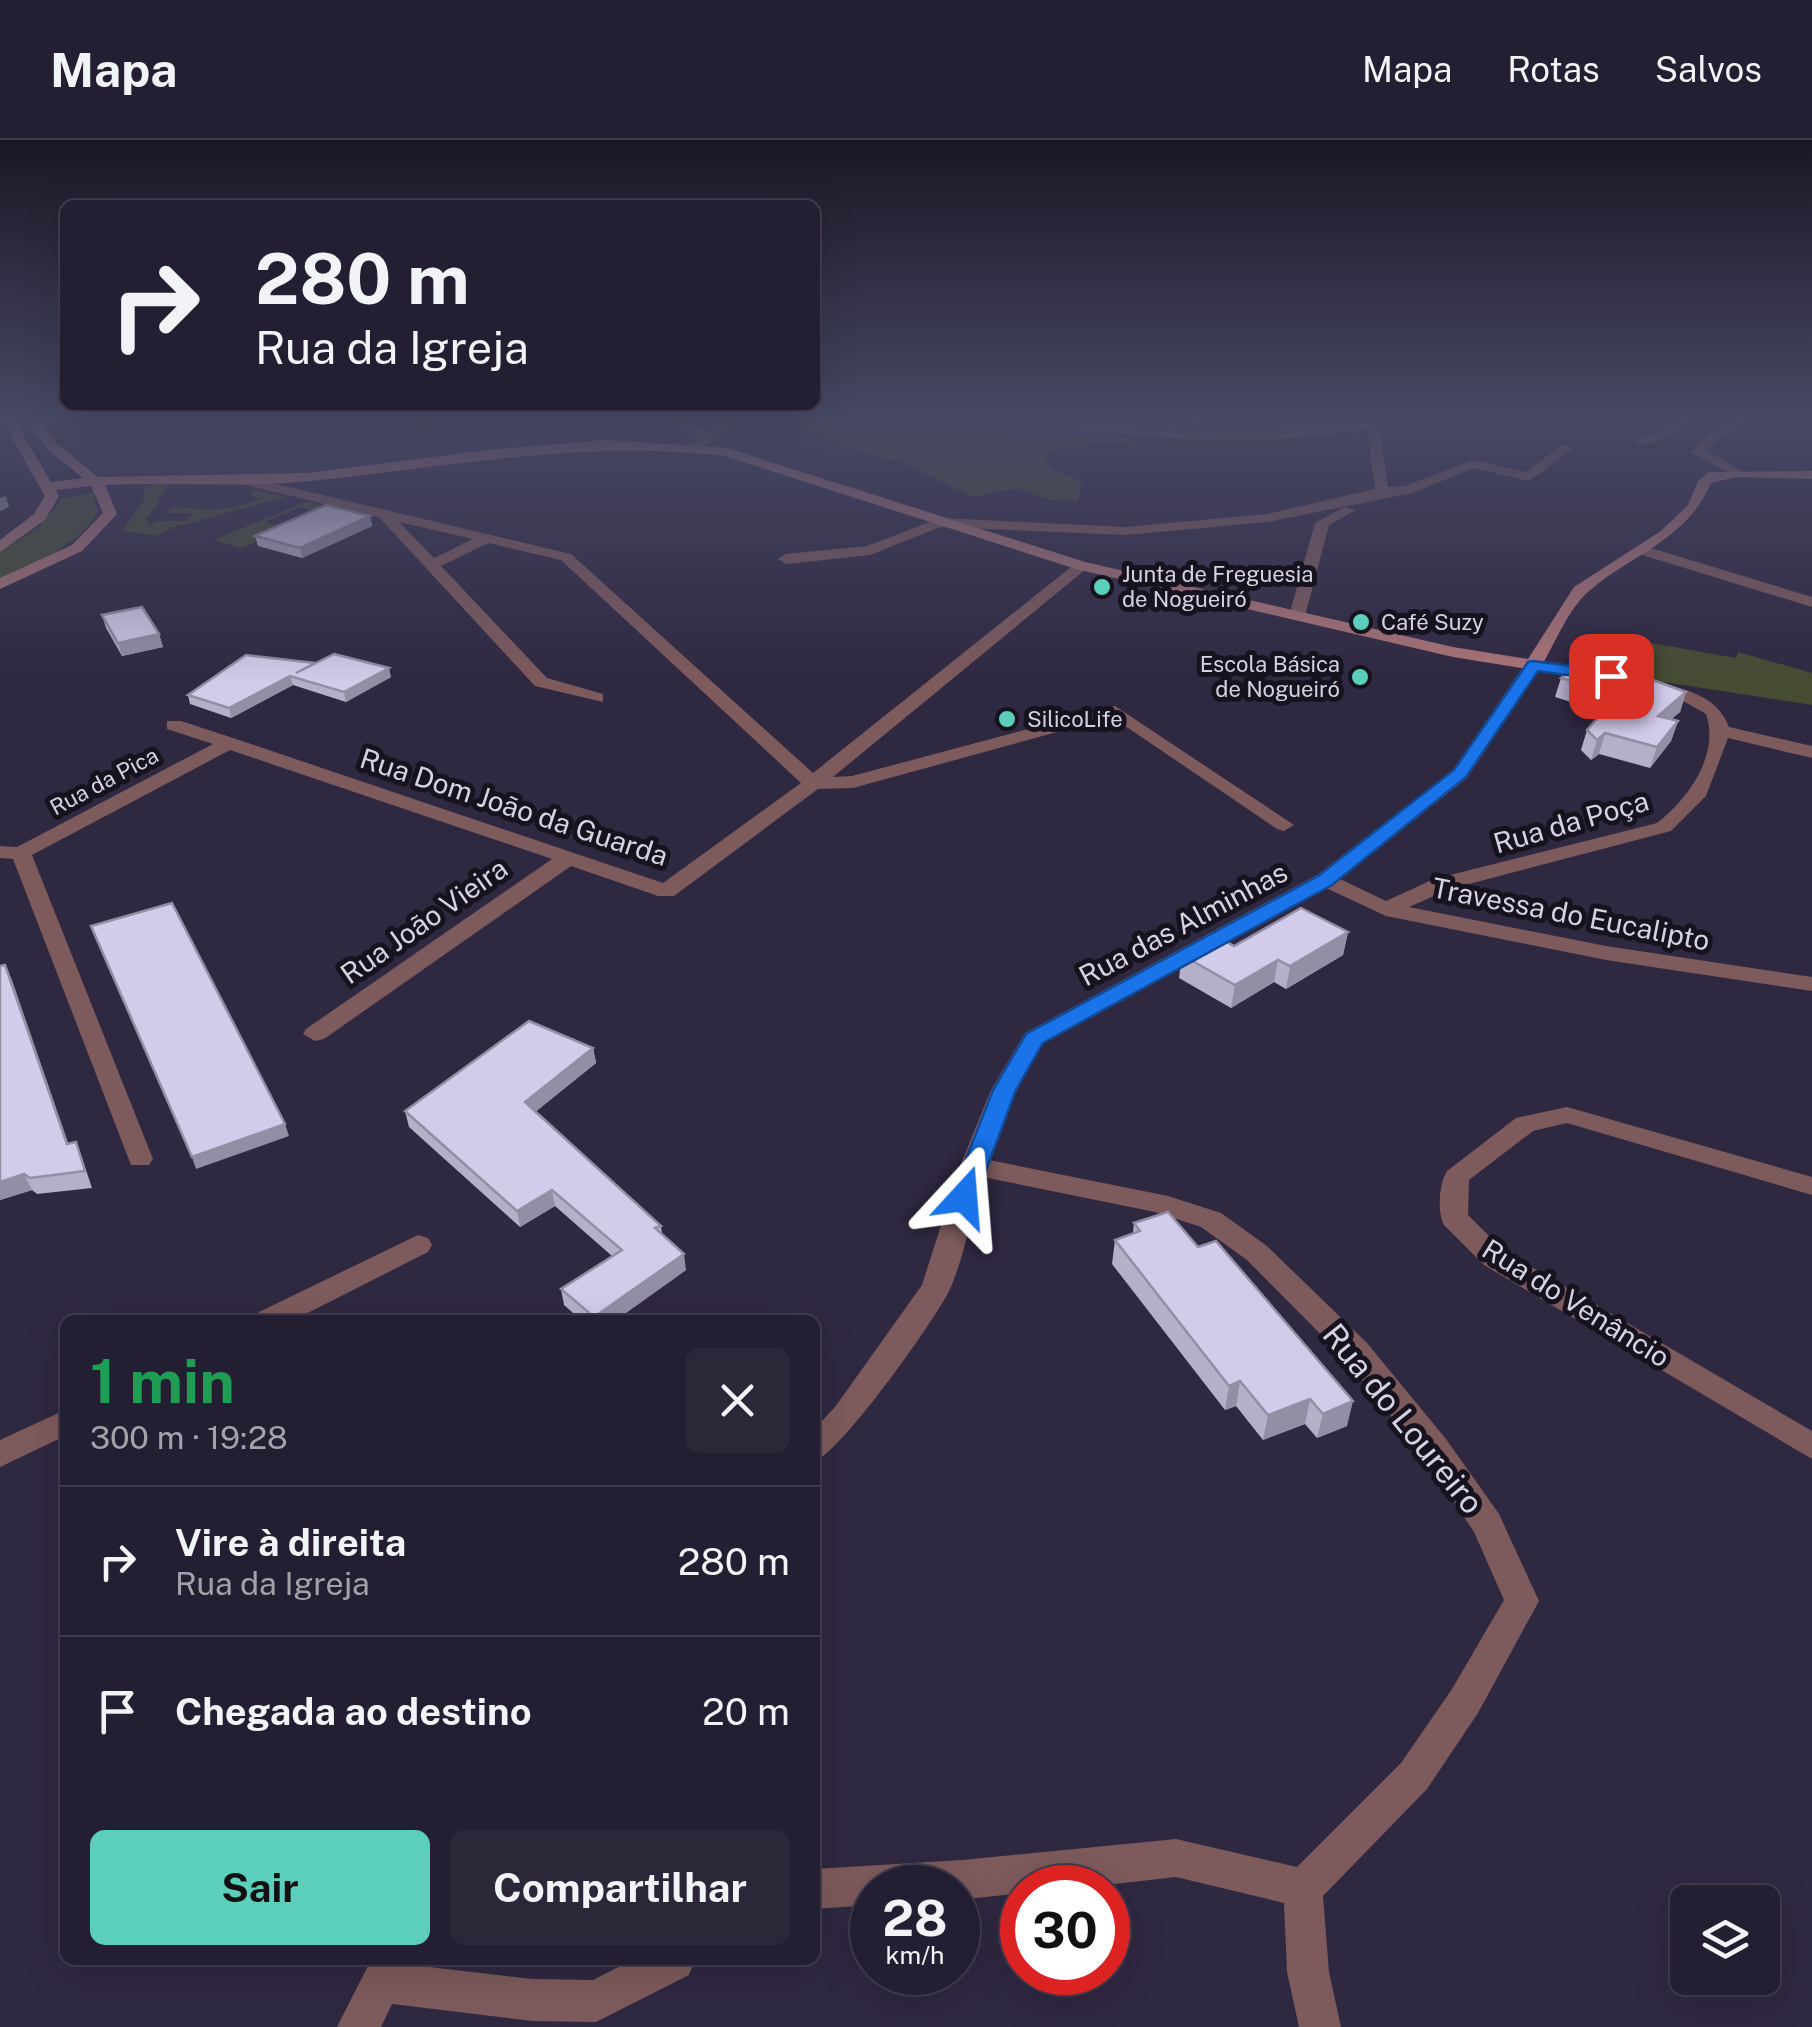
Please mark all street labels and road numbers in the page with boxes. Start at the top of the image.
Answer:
street label: Rua Dom João da Guarda [356,741,672,872]
street label: Rua da Pica [45,742,163,820]
street label: Rua da Poça [1490,784,1652,859]
street label: Rua João Vieira [334,851,513,990]
street label: Rua das Alminhas [1073,855,1293,992]
street label: Travessa do Eucalipto [1430,870,1713,957]
street label: Rua do Venâncio [1477,1232,1676,1373]
street label: Rua do Loureiro [1316,1316,1491,1521]

